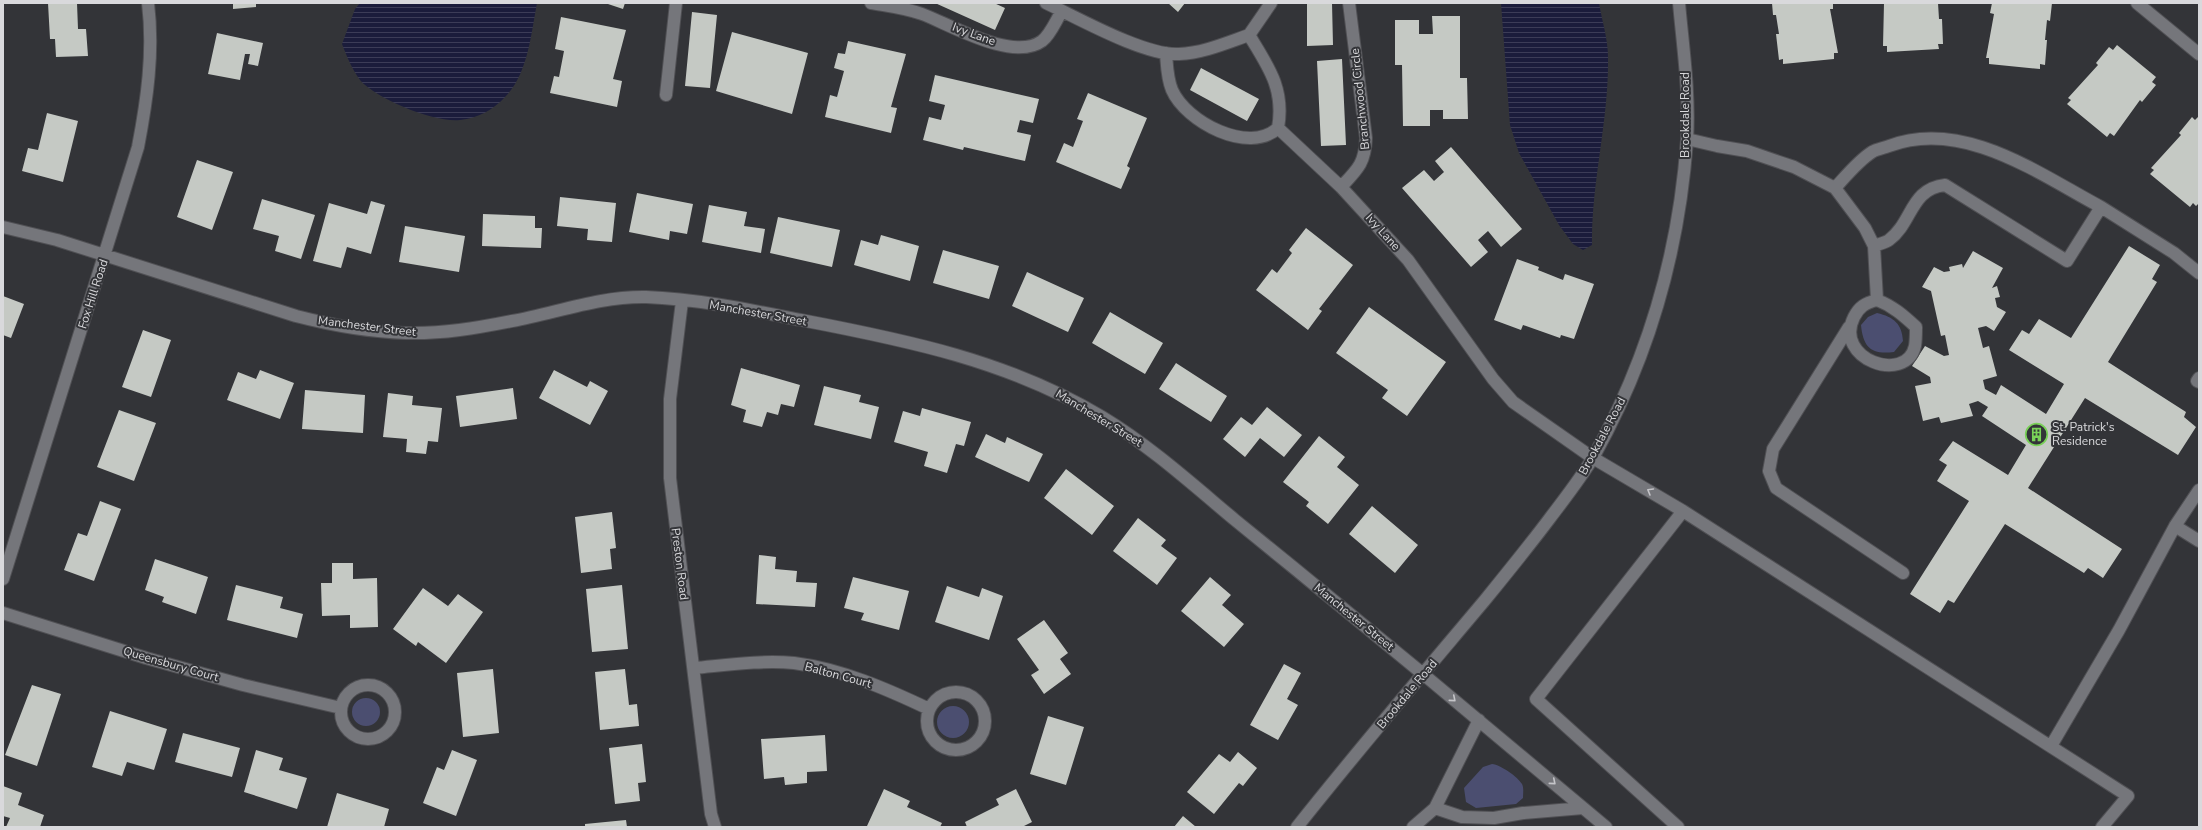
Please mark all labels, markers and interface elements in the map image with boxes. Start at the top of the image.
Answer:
street label: Ivy Lane [950,19,998,49]
street label: Branchwood Circle [1347,48,1373,150]
street label: Brookdale Road [1677,72,1693,158]
street label: Ivy Lane [1362,210,1404,254]
street label: Fox Hill Road [74,257,112,331]
street label: Manchester Street [708,297,809,330]
street label: Manchester Street [317,312,418,340]
street label: Manchester Street [1053,386,1146,451]
street label: Brookdale Road [1575,394,1629,478]
place label: St. Patrick's Residence [2052,419,2115,449]
building icon: St. Patrick's Residence [2023,421,2049,447]
one-way arrow [1647,489,1654,496]
street label: Preston Road [668,527,692,601]
street label: Manchester Street [1311,580,1398,655]
street label: Queensbury Court [121,643,221,686]
street label: Brookdale Road [1373,656,1441,732]
street label: Balton Court [803,658,874,692]
one-way arrow [1449,695,1456,702]
one-way arrow [1548,778,1556,785]

